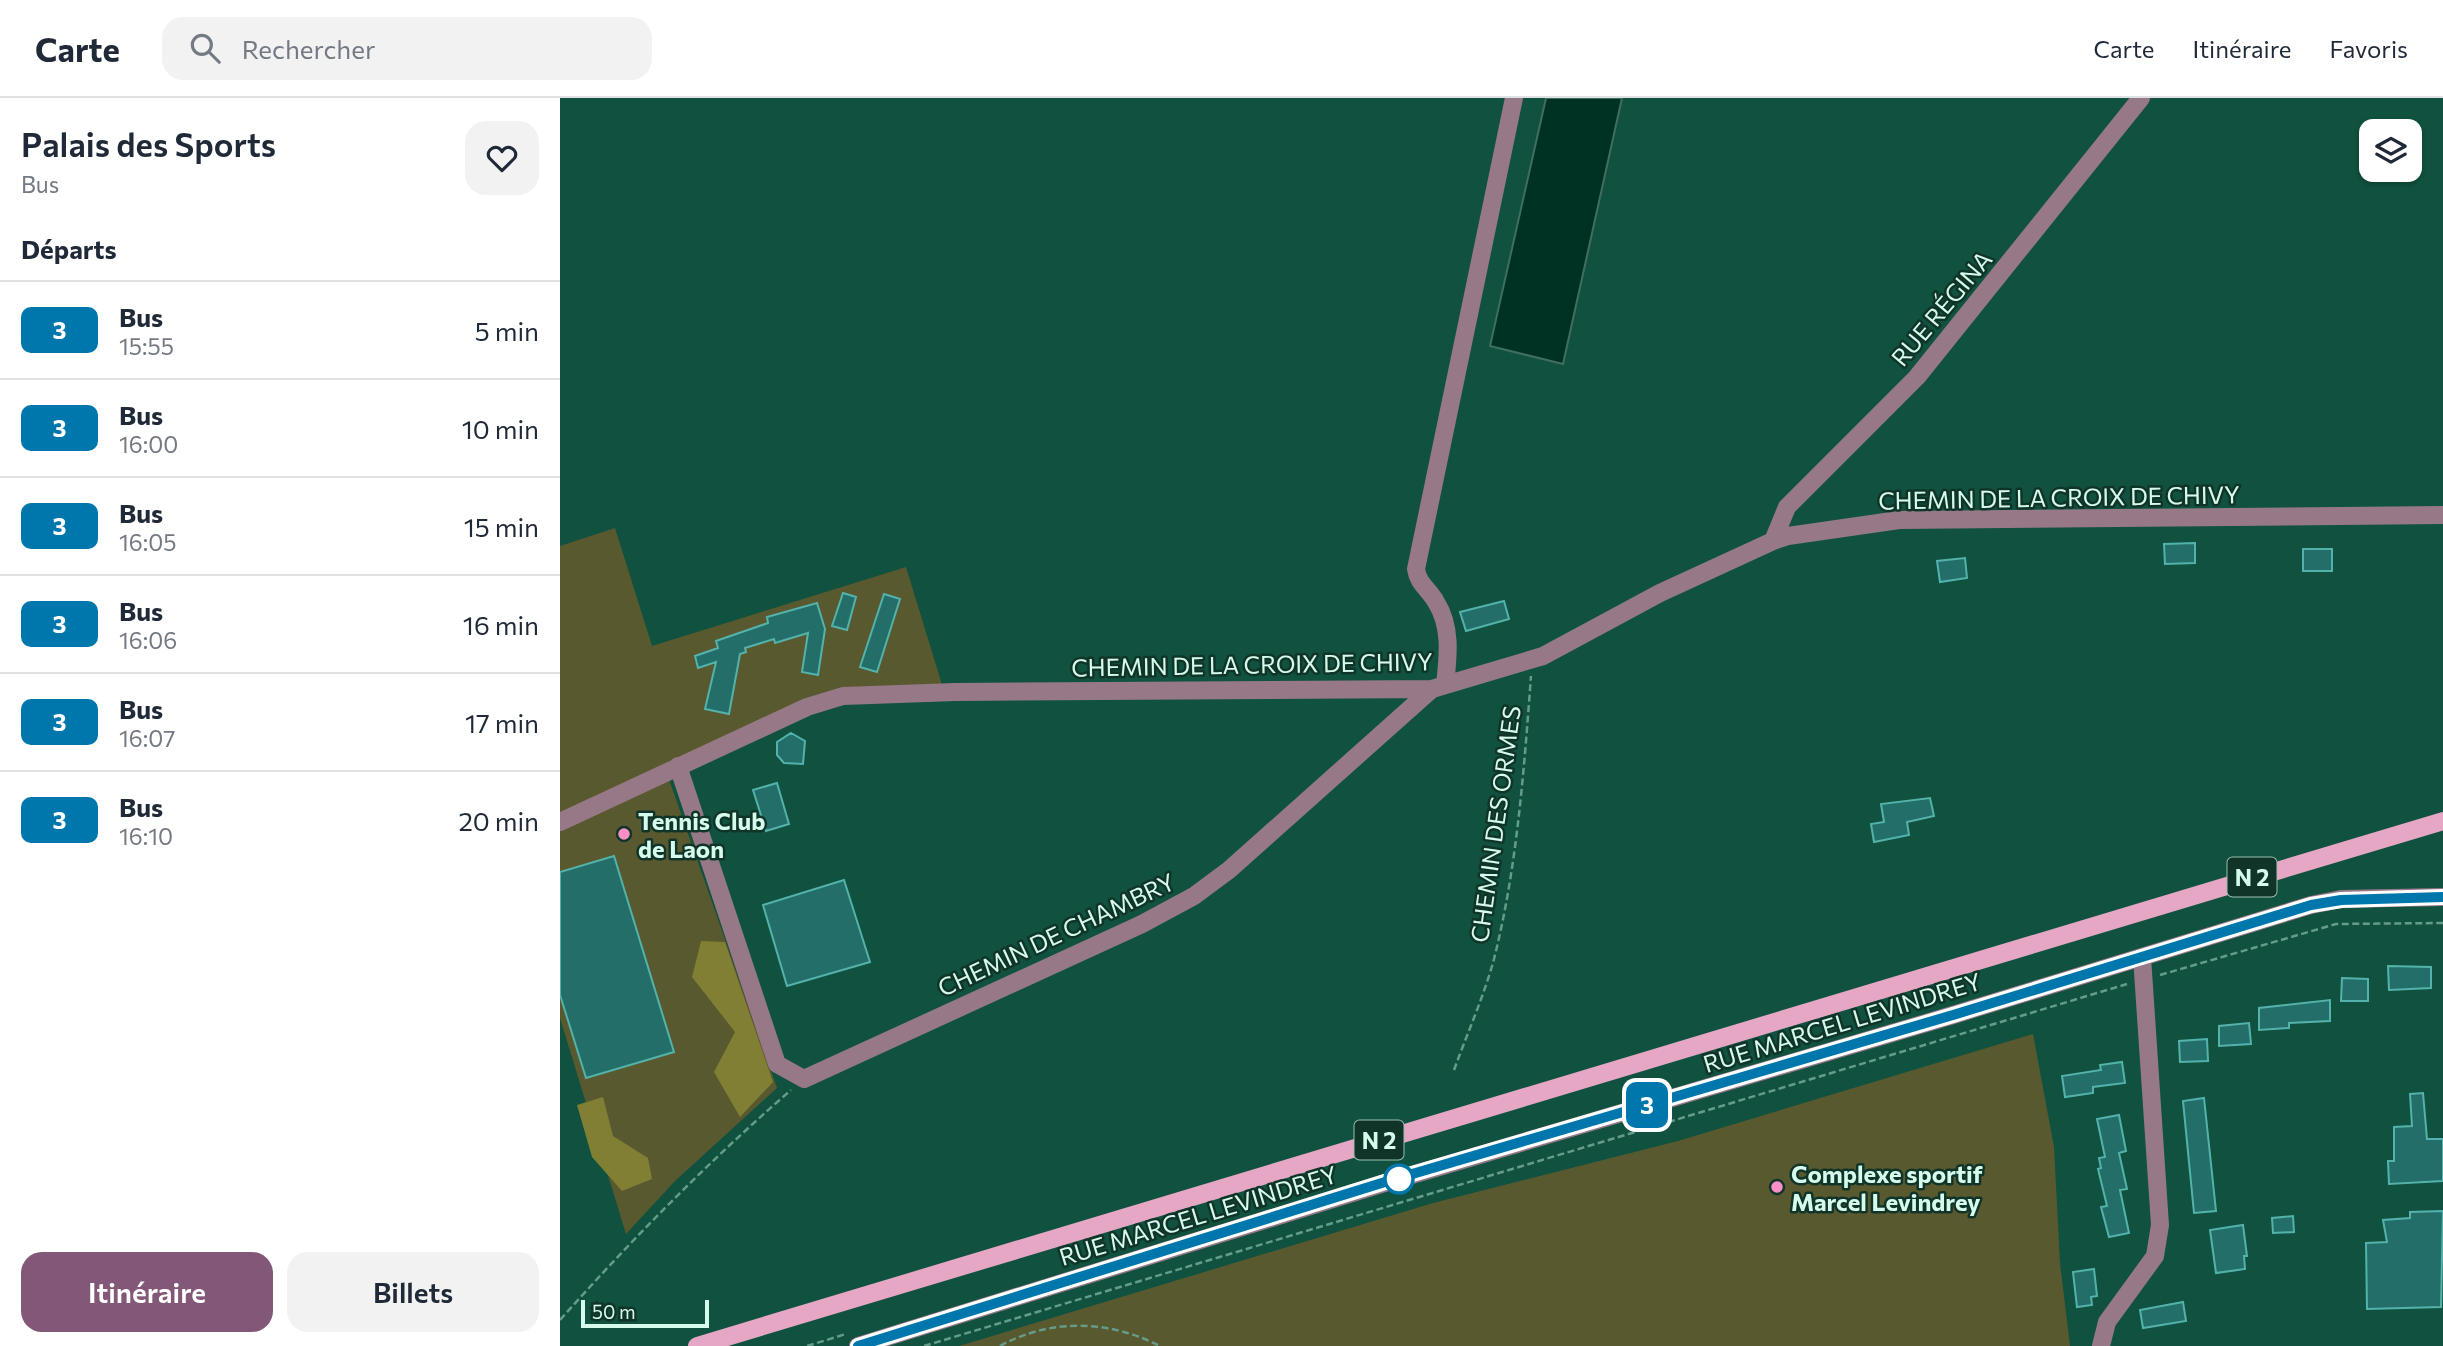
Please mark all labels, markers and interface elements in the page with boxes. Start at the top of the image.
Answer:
search box [162,17,652,80]
text: Carte [35,28,120,69]
icon: search [186,29,224,67]
text: Rechercher [242,33,375,64]
text: Carte [2094,34,2155,63]
text: Itinéraire [2193,34,2292,63]
text: Favoris [2330,34,2408,63]
map controls [2359,119,2422,182]
button: layers [2359,119,2422,182]
button: heart [465,121,539,195]
text: Palais des Sports [21,123,276,164]
text: Bus [21,170,59,198]
text: Départs [21,233,117,264]
street label: RUE RÉGINA [1884,245,1998,371]
text: Bus [119,301,163,332]
text: 3 [53,315,66,344]
text: 5 min [475,315,539,346]
text: 15:55 [119,332,174,360]
text: Bus [119,399,163,430]
text: 3 [53,413,66,442]
text: 10 min [462,413,539,444]
text: 16:00 [119,430,178,458]
street label: CHEMIN DE LA CROIX DE CHIVY [1878,479,2240,515]
text: Bus [119,497,163,528]
text: 3 [53,511,66,540]
text: 15 min [464,511,539,542]
text: 16:05 [119,528,176,556]
text: Bus [119,595,163,626]
text: 3 [53,609,66,638]
text: 16 min [463,609,539,640]
text: 16:06 [119,626,177,654]
street label: CHEMIN DE LA CROIX DE CHIVY [1071,646,1433,682]
text: Bus [119,693,163,724]
street label: CHEMIN DES ORMES [1464,704,1526,944]
text: 3 [53,707,66,736]
text: 17 min [465,707,539,738]
text: 16:07 [119,724,175,752]
text: Bus [119,791,163,822]
text: 3 [53,805,66,834]
text: 20 min [458,805,539,836]
place label: Tennis Club de Laon [638,806,765,863]
text: 16:10 [119,822,173,850]
marker: Tennis Club de Laon [616,826,632,842]
road number: N 2 [2228,858,2276,897]
street label: CHEMIN DE CHAMBRY [933,866,1179,1002]
street label: RUE MARCEL LEVINDREY [1699,966,1985,1078]
line badge: 3 [1624,1082,1670,1128]
text: 3 [1640,1090,1654,1119]
road number: N 2 [1354,1121,1404,1160]
street label: RUE MARCEL LEVINDREY [1055,1159,1341,1271]
place label: Complexe sportif Marcel Levindrey [1791,1159,1983,1216]
unlabelled marker [1384,1164,1414,1194]
marker: Complexe sportif Marcel Levindrey [1769,1179,1785,1195]
button: Itinéraire [21,1252,273,1332]
button: Billets [287,1252,539,1332]
scale bar [581,1297,709,1329]
text: 50 m [592,1300,636,1323]

